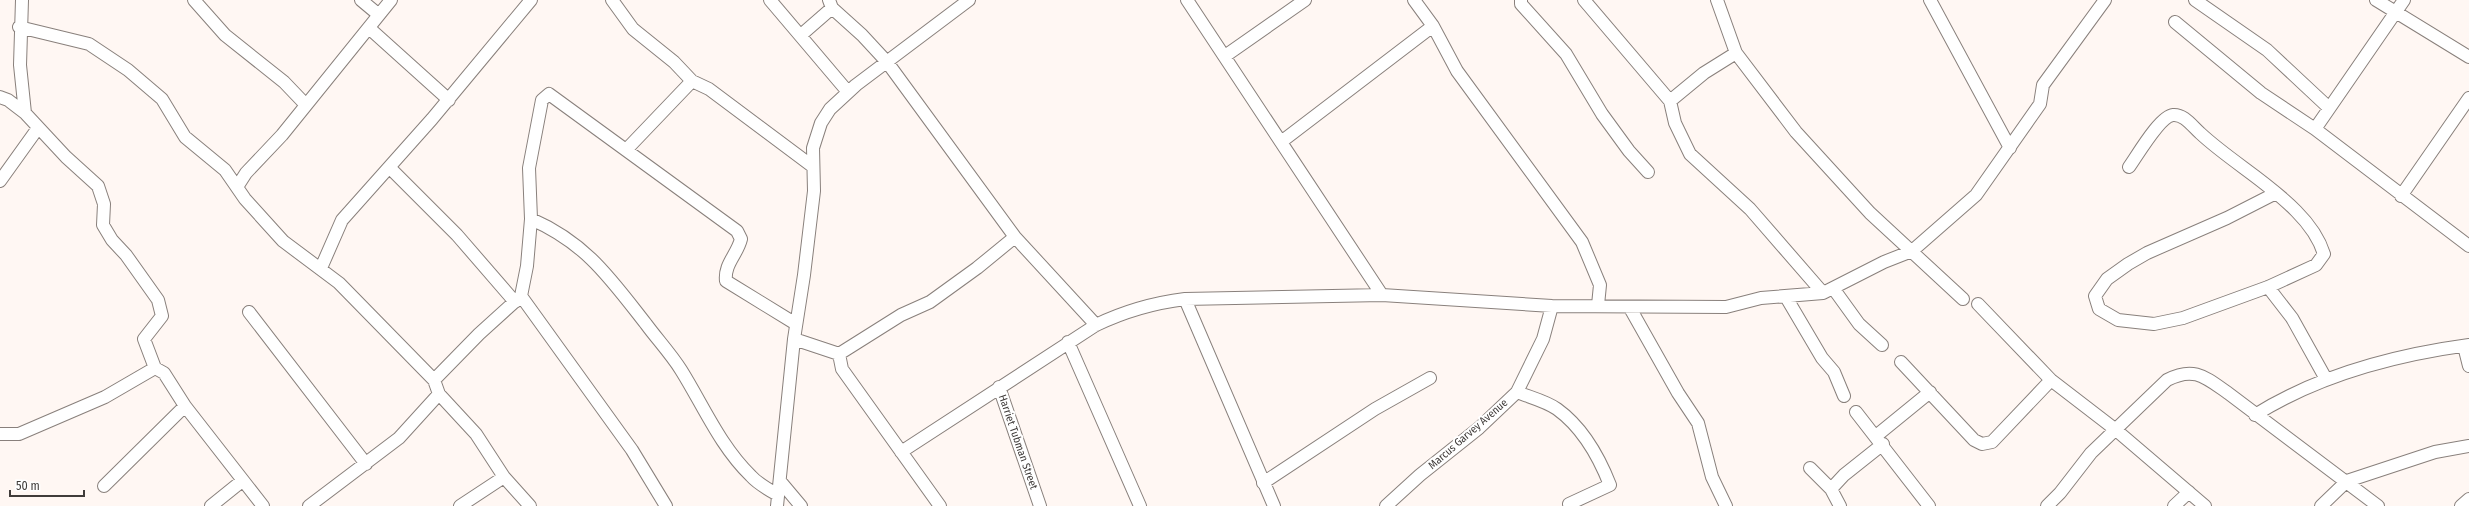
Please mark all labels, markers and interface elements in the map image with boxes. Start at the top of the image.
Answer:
street label: Harriet Tubman Street [996,393,1040,492]
street label: Marcus Garvey Avenue [1426,396,1510,472]
scale bar [10,472,84,498]
text: 50 m [16,479,40,493]

